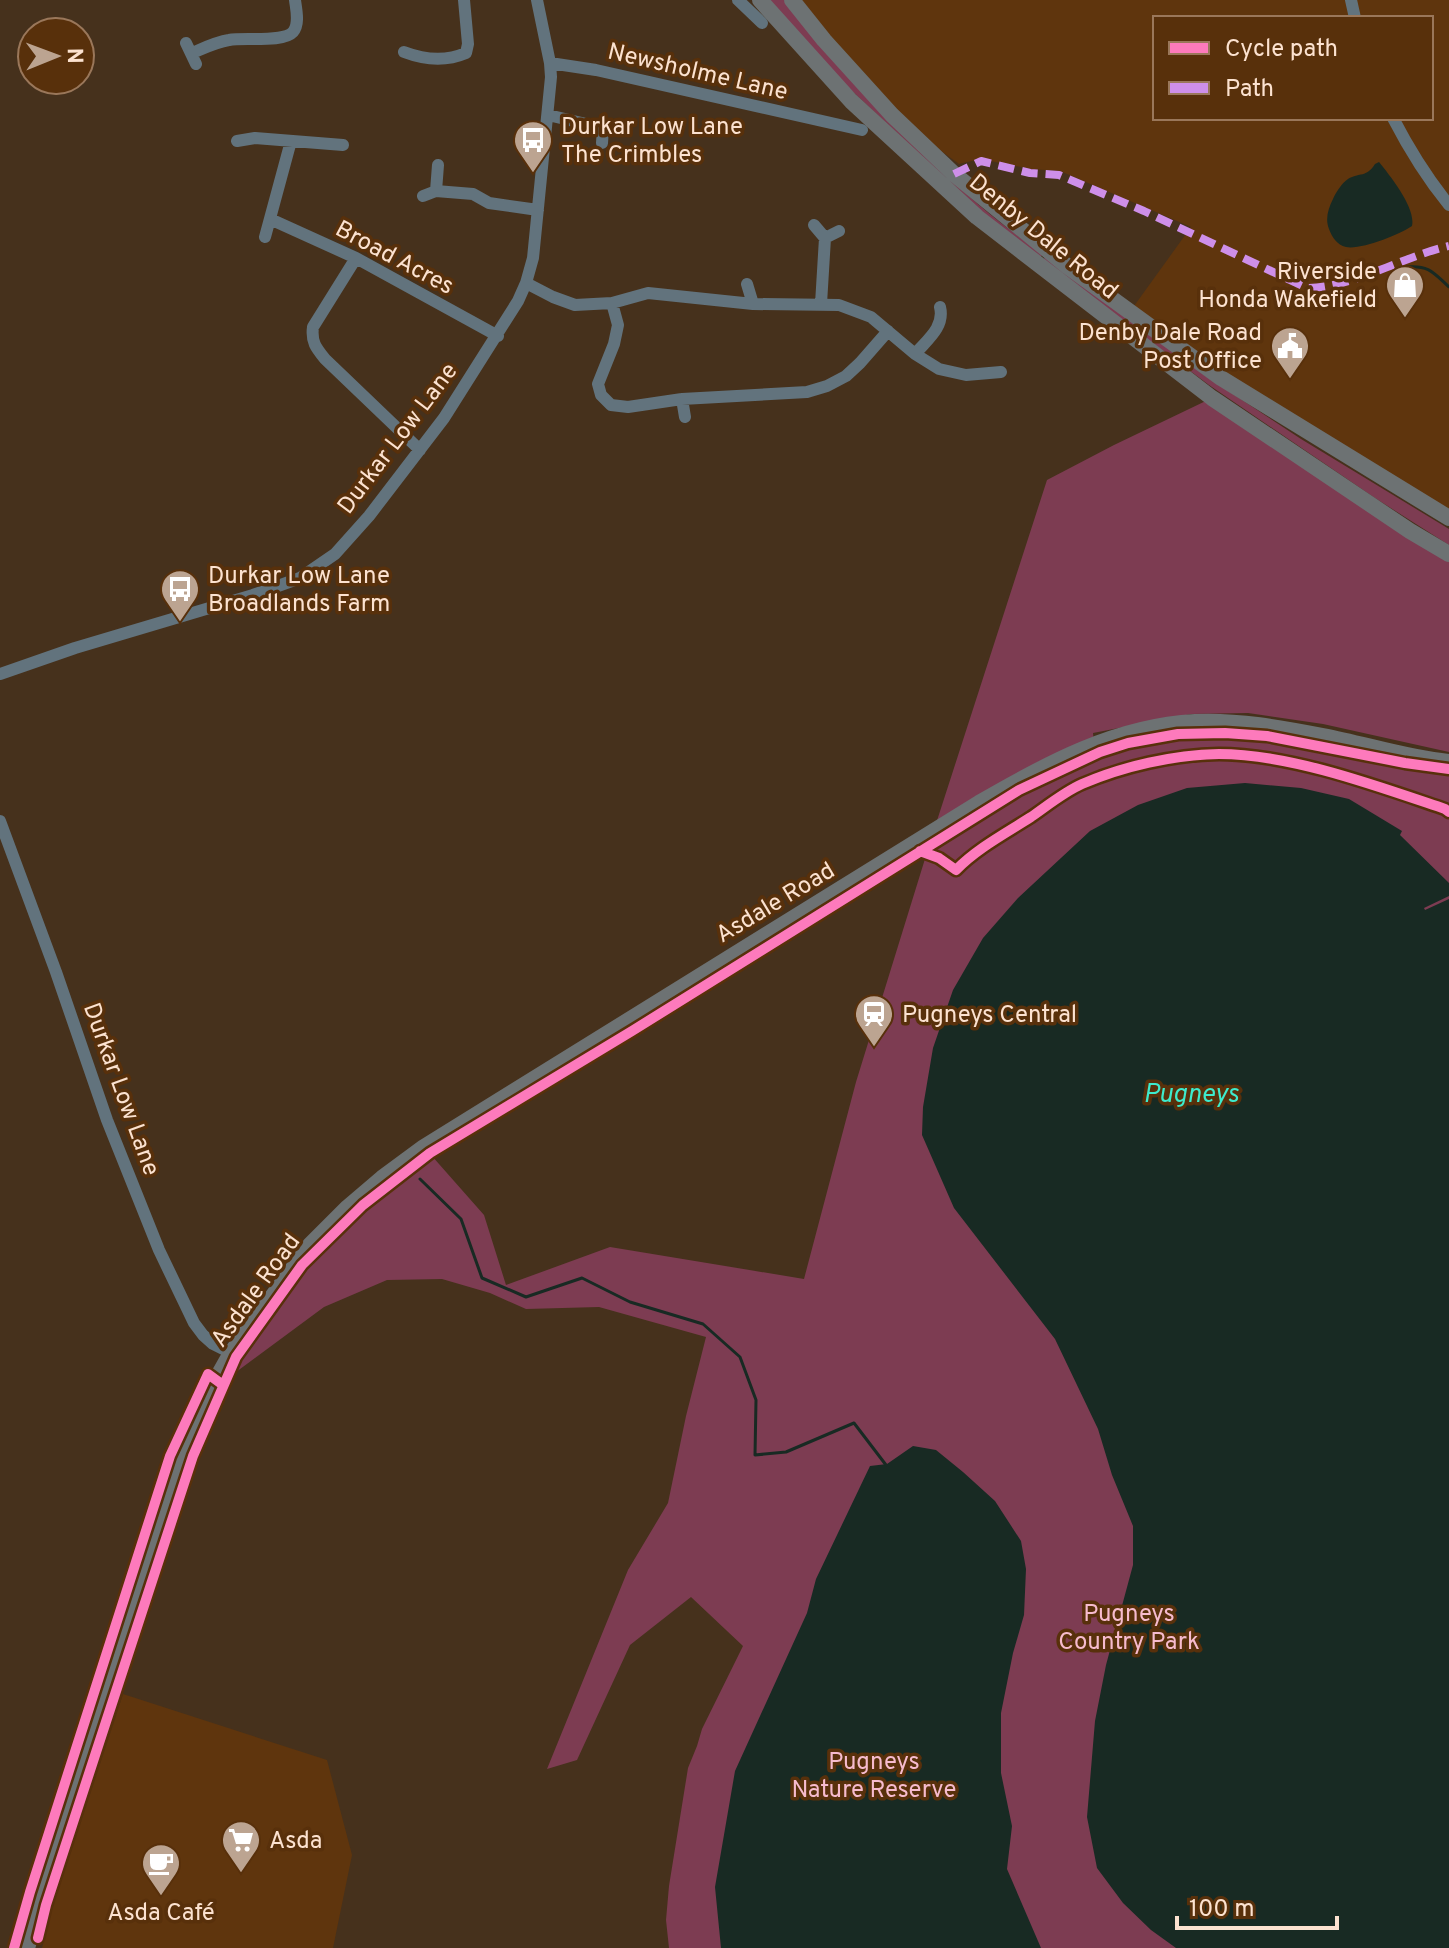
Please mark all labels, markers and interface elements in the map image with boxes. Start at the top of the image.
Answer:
north arrow [16,16,96,96]
legend [1153,16,1433,120]
text: Cycle path [1225,35,1338,65]
street label: Newsholme Lane [605,38,791,108]
text: N [60,48,87,64]
text: Path [1225,75,1274,105]
place label: Durkar Low Lane The Crimbles [561,113,743,171]
bus stop icon: Durkar Low Lane The Crimbles [512,119,554,174]
street label: Denby Dale Road [962,168,1123,307]
street label: Broad Acres [330,215,459,303]
place label: Riverside Honda Wakefield [1198,258,1377,316]
shop icon: Riverside Honda Wakefield [1384,264,1426,319]
place label: Denby Dale Road Post Office [1079,319,1262,377]
public building icon: Denby Dale Road Post Office [1269,325,1311,380]
street label: Durkar Low Lane [332,358,465,521]
place label: Durkar Low Lane Broadlands Farm [208,562,390,620]
bus stop icon: Durkar Low Lane Broadlands Farm [159,568,201,623]
street label: Asdale Road [711,856,841,951]
station icon: Pugneys Central [853,993,895,1048]
street label: Durkar Low Lane [75,999,165,1180]
place label: Pugneys Central [902,1001,1077,1031]
water label: Pugneys [1143,1079,1240,1112]
street label: Asdale Road [205,1228,308,1354]
park label: Pugneys Country Park [1058,1600,1200,1658]
park label: Pugneys Nature Reserve [792,1748,956,1806]
supermarket icon: Asda [220,1819,262,1874]
place label: Asda [269,1827,322,1857]
cafe icon: Asda Café [140,1842,182,1897]
scale bar [1177,1880,1337,1930]
text: 100 m [1189,1895,1255,1925]
place label: Asda Café [107,1899,215,1929]

